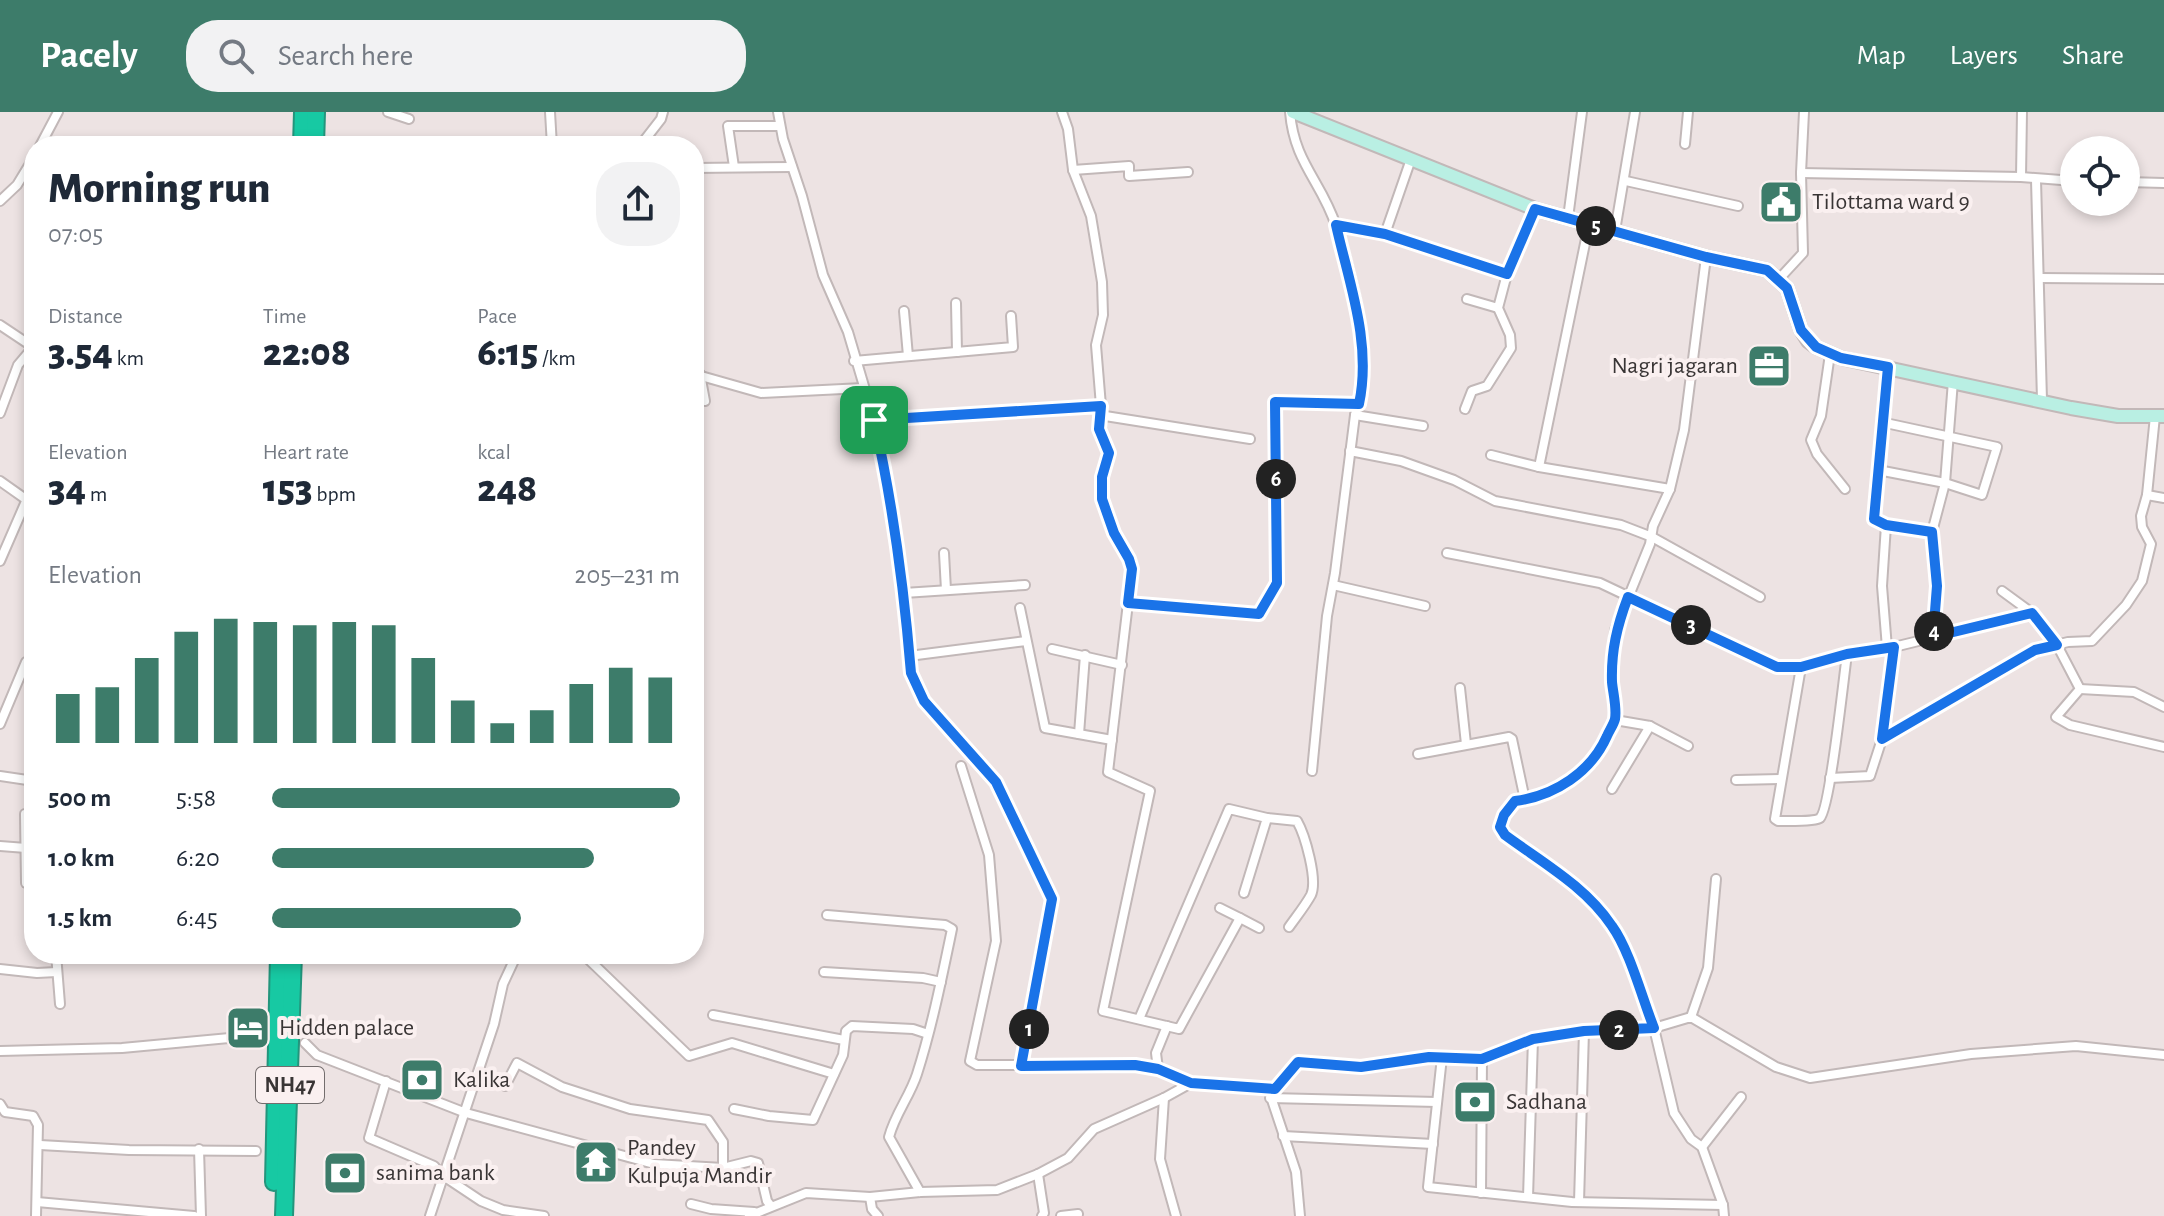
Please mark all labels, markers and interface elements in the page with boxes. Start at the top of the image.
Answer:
search box [186,20,746,92]
icon: search [214,34,258,78]
text: Pacely [40,37,138,75]
text: Search here [278,41,413,71]
text: Map [1857,42,1906,70]
text: Layers [1950,42,2018,70]
text: Share [2062,42,2124,70]
map controls [2060,136,2140,216]
button: locate [2060,136,2140,216]
button: share [596,162,680,246]
text: Morning run [48,167,271,211]
public building icon: Tilottama ward 9 [1757,178,1805,226]
place label: Tilottama ward 9 [1812,190,1970,214]
pin: 5 [1576,206,1616,246]
text: 5 [1591,215,1601,237]
text: 07:05 [48,221,103,247]
text: Distance [48,305,123,327]
text: Time [263,305,307,327]
text: Pace [477,305,517,327]
text: 3.54 [48,333,113,373]
text: 22:08 [263,333,351,373]
text: 6:15 [477,333,538,373]
office icon: Nagri jagaran [1745,342,1793,390]
text: km [113,347,144,369]
text: /km [538,347,576,369]
place label: Nagri jagaran [1611,354,1738,378]
pin [840,386,908,454]
icon: arrive [852,398,896,442]
text: Elevation [48,441,128,463]
text: Heart rate [263,441,349,463]
text: kcal [477,441,511,463]
pin: 6 [1256,459,1296,499]
text: 6 [1271,468,1281,490]
text: 34 [48,469,86,509]
text: 153 [263,469,313,509]
text: 248 [477,469,537,509]
text: m [86,483,107,505]
text: bpm [313,483,356,505]
text: Elevation [48,562,142,588]
text: 205–231 m [575,562,680,588]
pin: 3 [1671,605,1711,645]
pin: 4 [1914,611,1954,651]
text: 3 [1686,614,1696,636]
text: 4 [1928,620,1940,642]
text: 500 m [48,785,111,811]
text: 5:58 [176,785,216,811]
text: 1.0 km [48,845,115,871]
text: 6:20 [176,845,220,871]
text: 1.5 km [48,905,112,931]
text: 6:45 [176,905,218,931]
hotel icon: Hidden palace [224,1004,272,1052]
pin: 1 [1009,1009,1049,1049]
pin: 2 [1599,1010,1639,1050]
place label: Hidden palace [279,1016,414,1040]
text: 1 [1025,1018,1033,1040]
text: 2 [1614,1019,1624,1041]
bank icon: Kalika [398,1056,446,1104]
road number: NH47 [256,1067,324,1103]
place label: Kalika [453,1068,510,1092]
bank icon: Sadhana [1451,1078,1499,1126]
place label: Sadhana [1506,1090,1587,1114]
place label: Pandey Kulpuja Mandir [627,1136,772,1188]
temple icon: Pandey Kulpuja Mandir [572,1138,620,1186]
bank icon: sanima bank [321,1149,369,1197]
place label: sanima bank [376,1161,495,1185]

